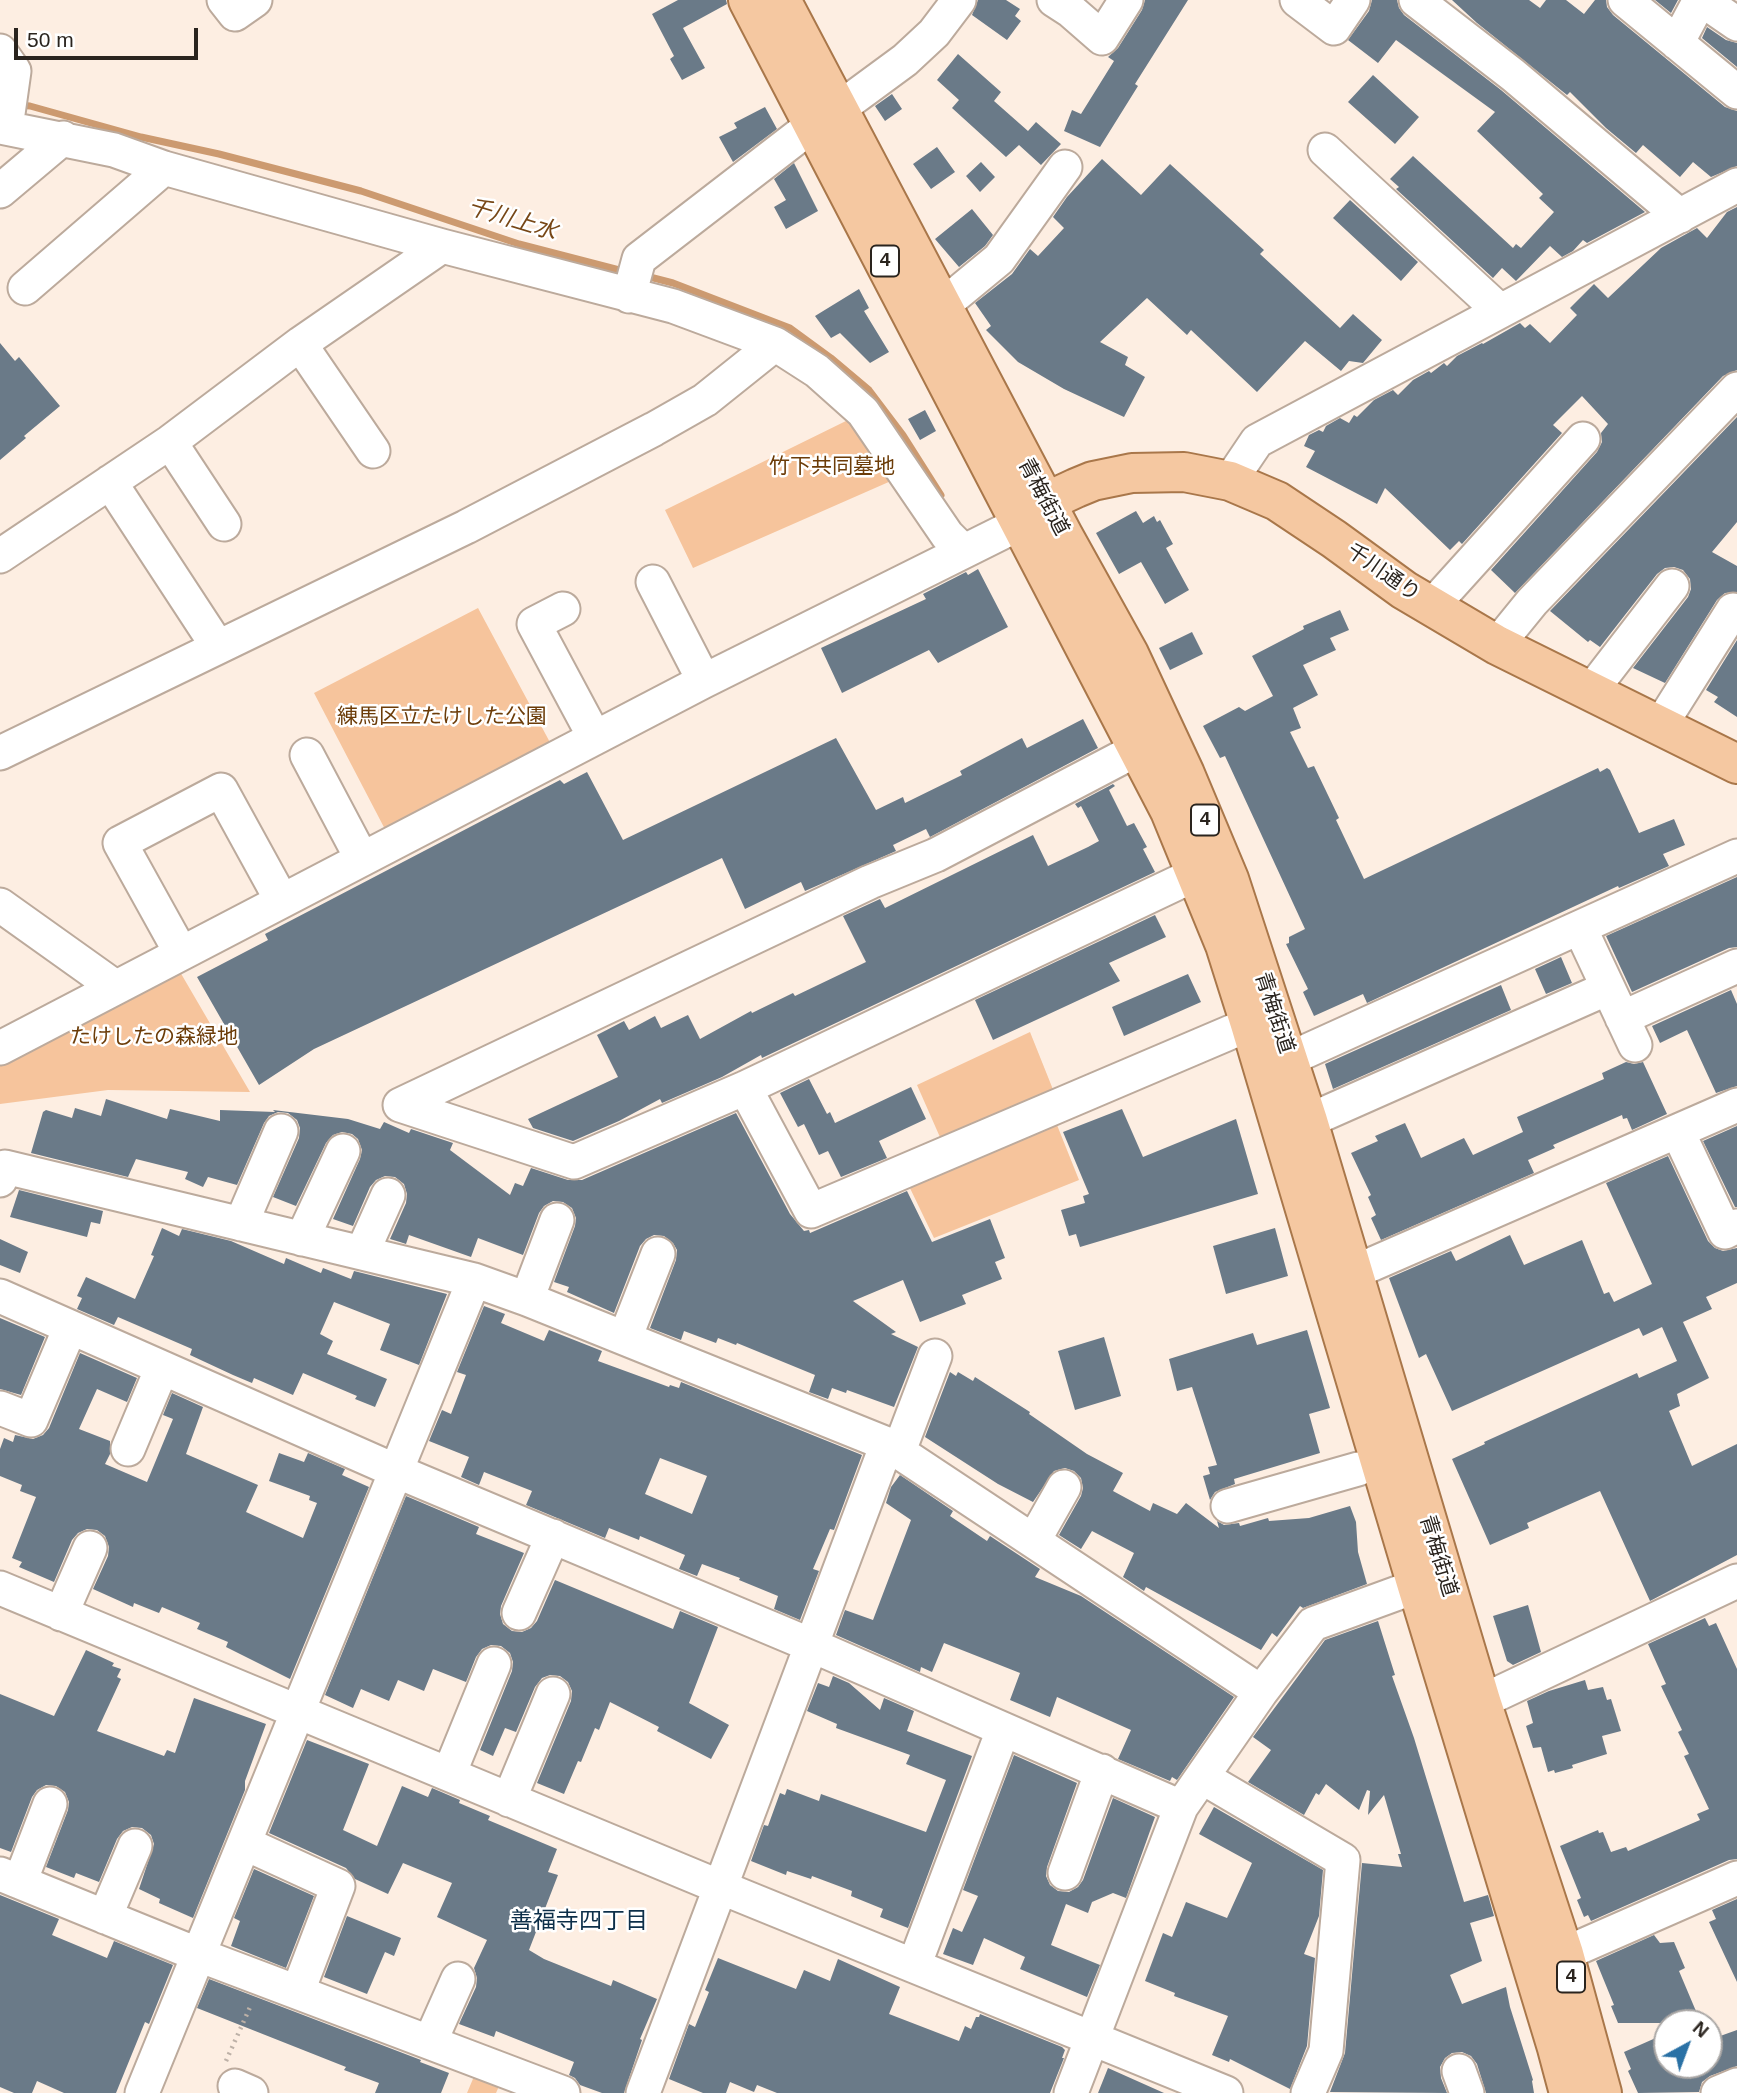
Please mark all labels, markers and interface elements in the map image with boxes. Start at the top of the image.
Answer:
scale bar [18,14,201,58]
text: 50 m [27,28,74,51]
water label: 千川上水 [464,193,560,247]
road number: 4 [871,246,899,276]
park label: 竹下共同墓地 [769,454,895,480]
street label: 青梅街道 [1012,454,1074,540]
street label: 千川通り [1341,539,1425,607]
park label: 練馬区立たけした公園 [337,704,547,730]
road number: 4 [1191,804,1219,835]
street label: 青梅街道 [1249,969,1299,1057]
park label: たけしたの森緑地 [70,1024,238,1050]
street label: 青梅街道 [1414,1512,1462,1600]
district label: 善福寺四丁目 [510,1908,648,1936]
road number: 4 [1557,1962,1585,1993]
north arrow [1653,2009,1723,2079]
text: N [1689,2017,1713,2042]

